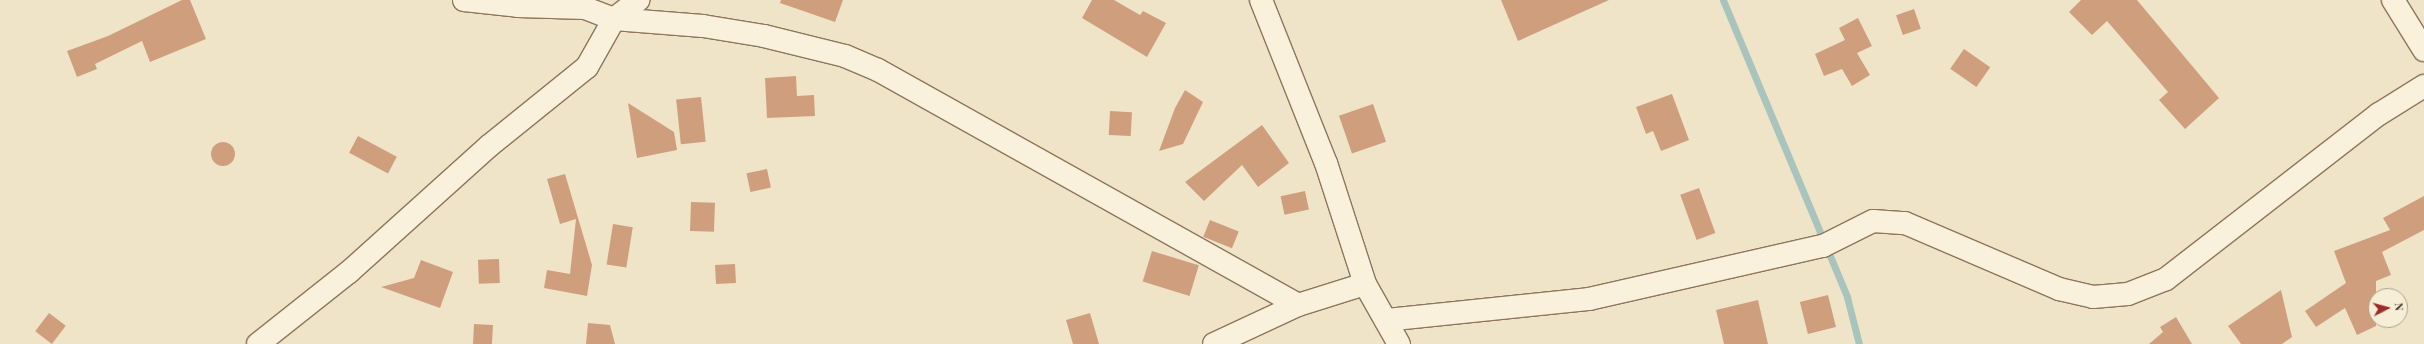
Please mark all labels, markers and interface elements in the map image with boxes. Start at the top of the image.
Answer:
north arrow [2368,288,2408,328]
text: N [2392,302,2407,312]

